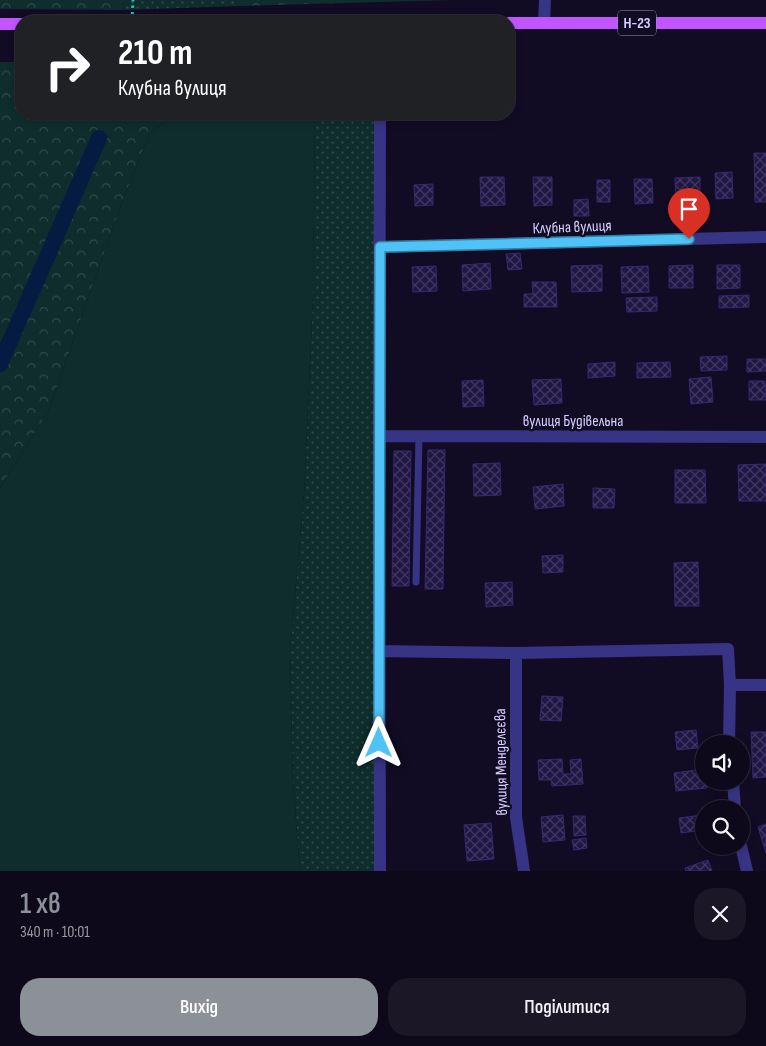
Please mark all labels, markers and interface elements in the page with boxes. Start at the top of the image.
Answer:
road number: Н-23 [618,10,656,36]
text: 210 m [118,32,192,75]
icon: right [35,35,100,100]
text: Клубна вулиця [118,75,227,102]
pin [668,188,710,239]
icon: arrive [675,195,703,223]
street label: Клубна вулиця [532,217,612,238]
street label: вулиця Будівельна [523,412,623,431]
street label: вулиця Менделєєва [491,708,512,816]
position arrow [352,716,404,768]
map controls [695,735,750,855]
button: sound [695,735,750,790]
button: search [695,800,750,855]
text: 1 хв [20,886,61,922]
button: close [694,888,746,940]
text: 340 m · 10:01 [20,923,90,942]
button: Вихід [20,978,378,1036]
button: Поділитися [388,978,746,1036]

